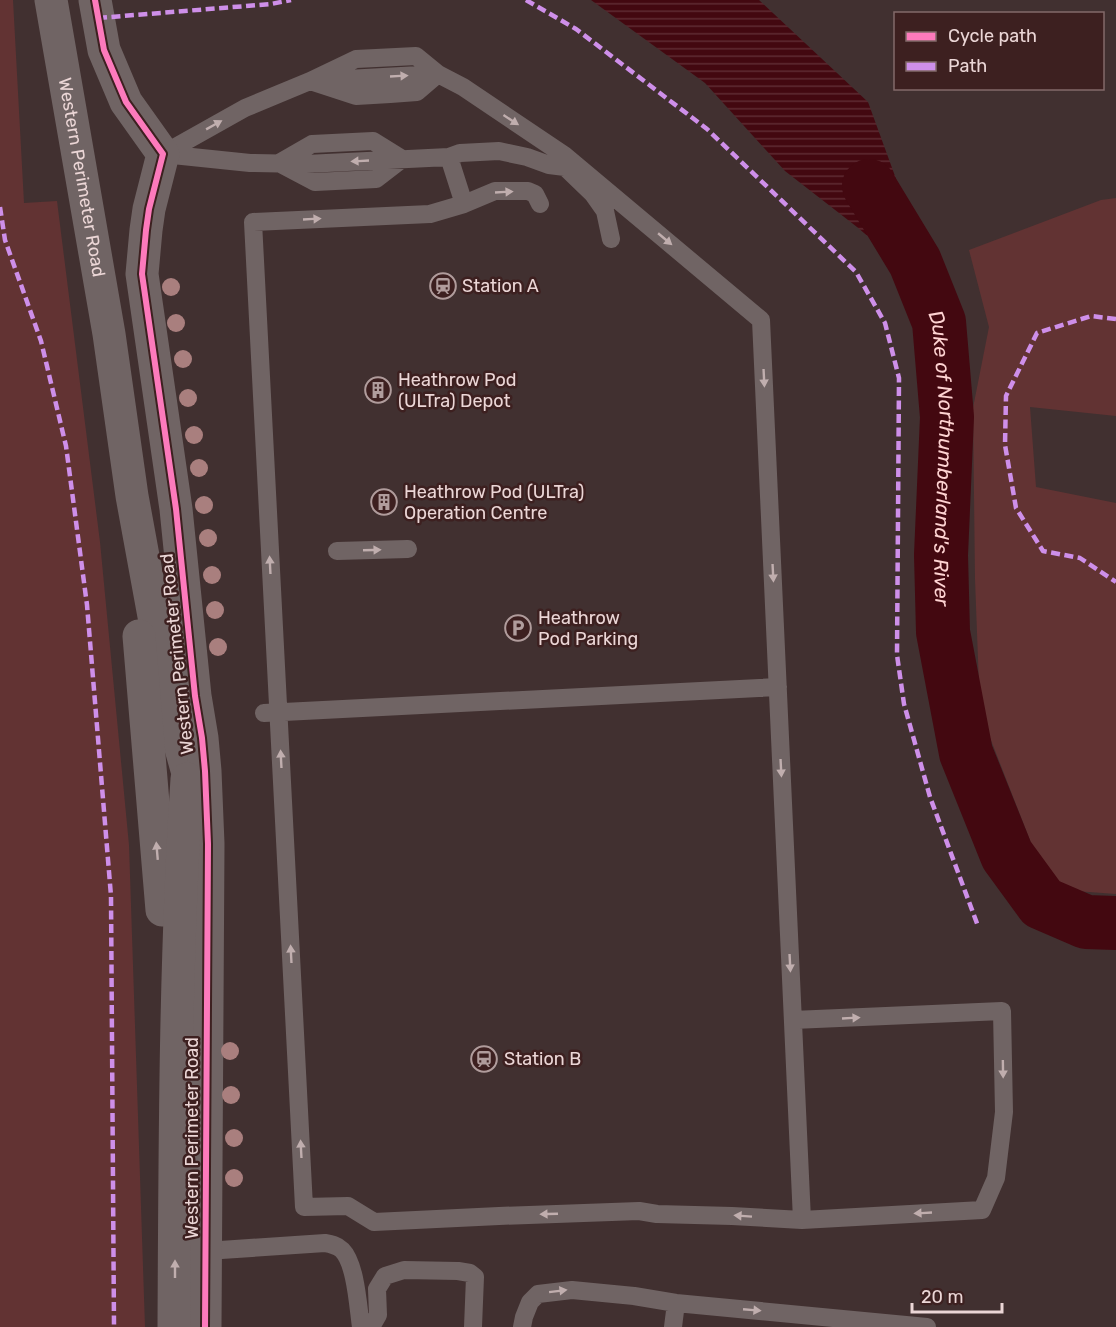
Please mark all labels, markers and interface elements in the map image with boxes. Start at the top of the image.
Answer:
legend [894,12,1104,90]
text: Cycle path [948,25,1037,47]
text: Path [948,55,987,77]
one-way arrow [389,71,408,81]
street label: Western Perimeter Road [54,76,110,279]
one-way arrow [503,114,519,125]
one-way arrow [205,120,222,130]
one-way arrow [351,157,370,166]
one-way arrow [494,187,513,196]
one-way arrow [302,214,321,223]
one-way arrow [657,233,673,246]
station icon: Station A [428,271,458,301]
place label: Station A [462,275,539,297]
water label: Duke of Northumberland's River [924,307,959,608]
place label: Heathrow Pod (ULTra) Depot [398,369,516,412]
one-way arrow [759,369,768,388]
building icon: Heathrow Pod (ULTra) Depot [363,375,393,405]
place label: Heathrow Pod (ULTra) Operation Centre [404,481,584,524]
building icon: Heathrow Pod (ULTra) Operation Centre [369,487,399,517]
one-way arrow [363,545,382,555]
street label: Western Perimeter Road [156,552,198,756]
one-way arrow [266,555,275,574]
one-way arrow [768,563,777,582]
place label: Heathrow Pod Parking [538,607,638,650]
parking icon: Heathrow Pod Parking [503,613,533,643]
one-way arrow [276,750,285,769]
one-way arrow [777,758,786,777]
one-way arrow [152,841,162,860]
one-way arrow [286,945,295,964]
one-way arrow [786,953,795,972]
one-way arrow [842,1013,861,1022]
street label: Western Perimeter Road [181,1037,203,1239]
station icon: Station B [469,1044,499,1074]
place label: Station B [504,1048,581,1070]
one-way arrow [998,1060,1008,1079]
one-way arrow [296,1139,305,1158]
one-way arrow [914,1208,933,1217]
one-way arrow [539,1210,558,1219]
one-way arrow [734,1212,753,1221]
one-way arrow [170,1259,179,1278]
scale bar [912,1276,1002,1314]
text: 20 m [921,1286,963,1308]
one-way arrow [549,1287,568,1296]
one-way arrow [742,1305,761,1315]

